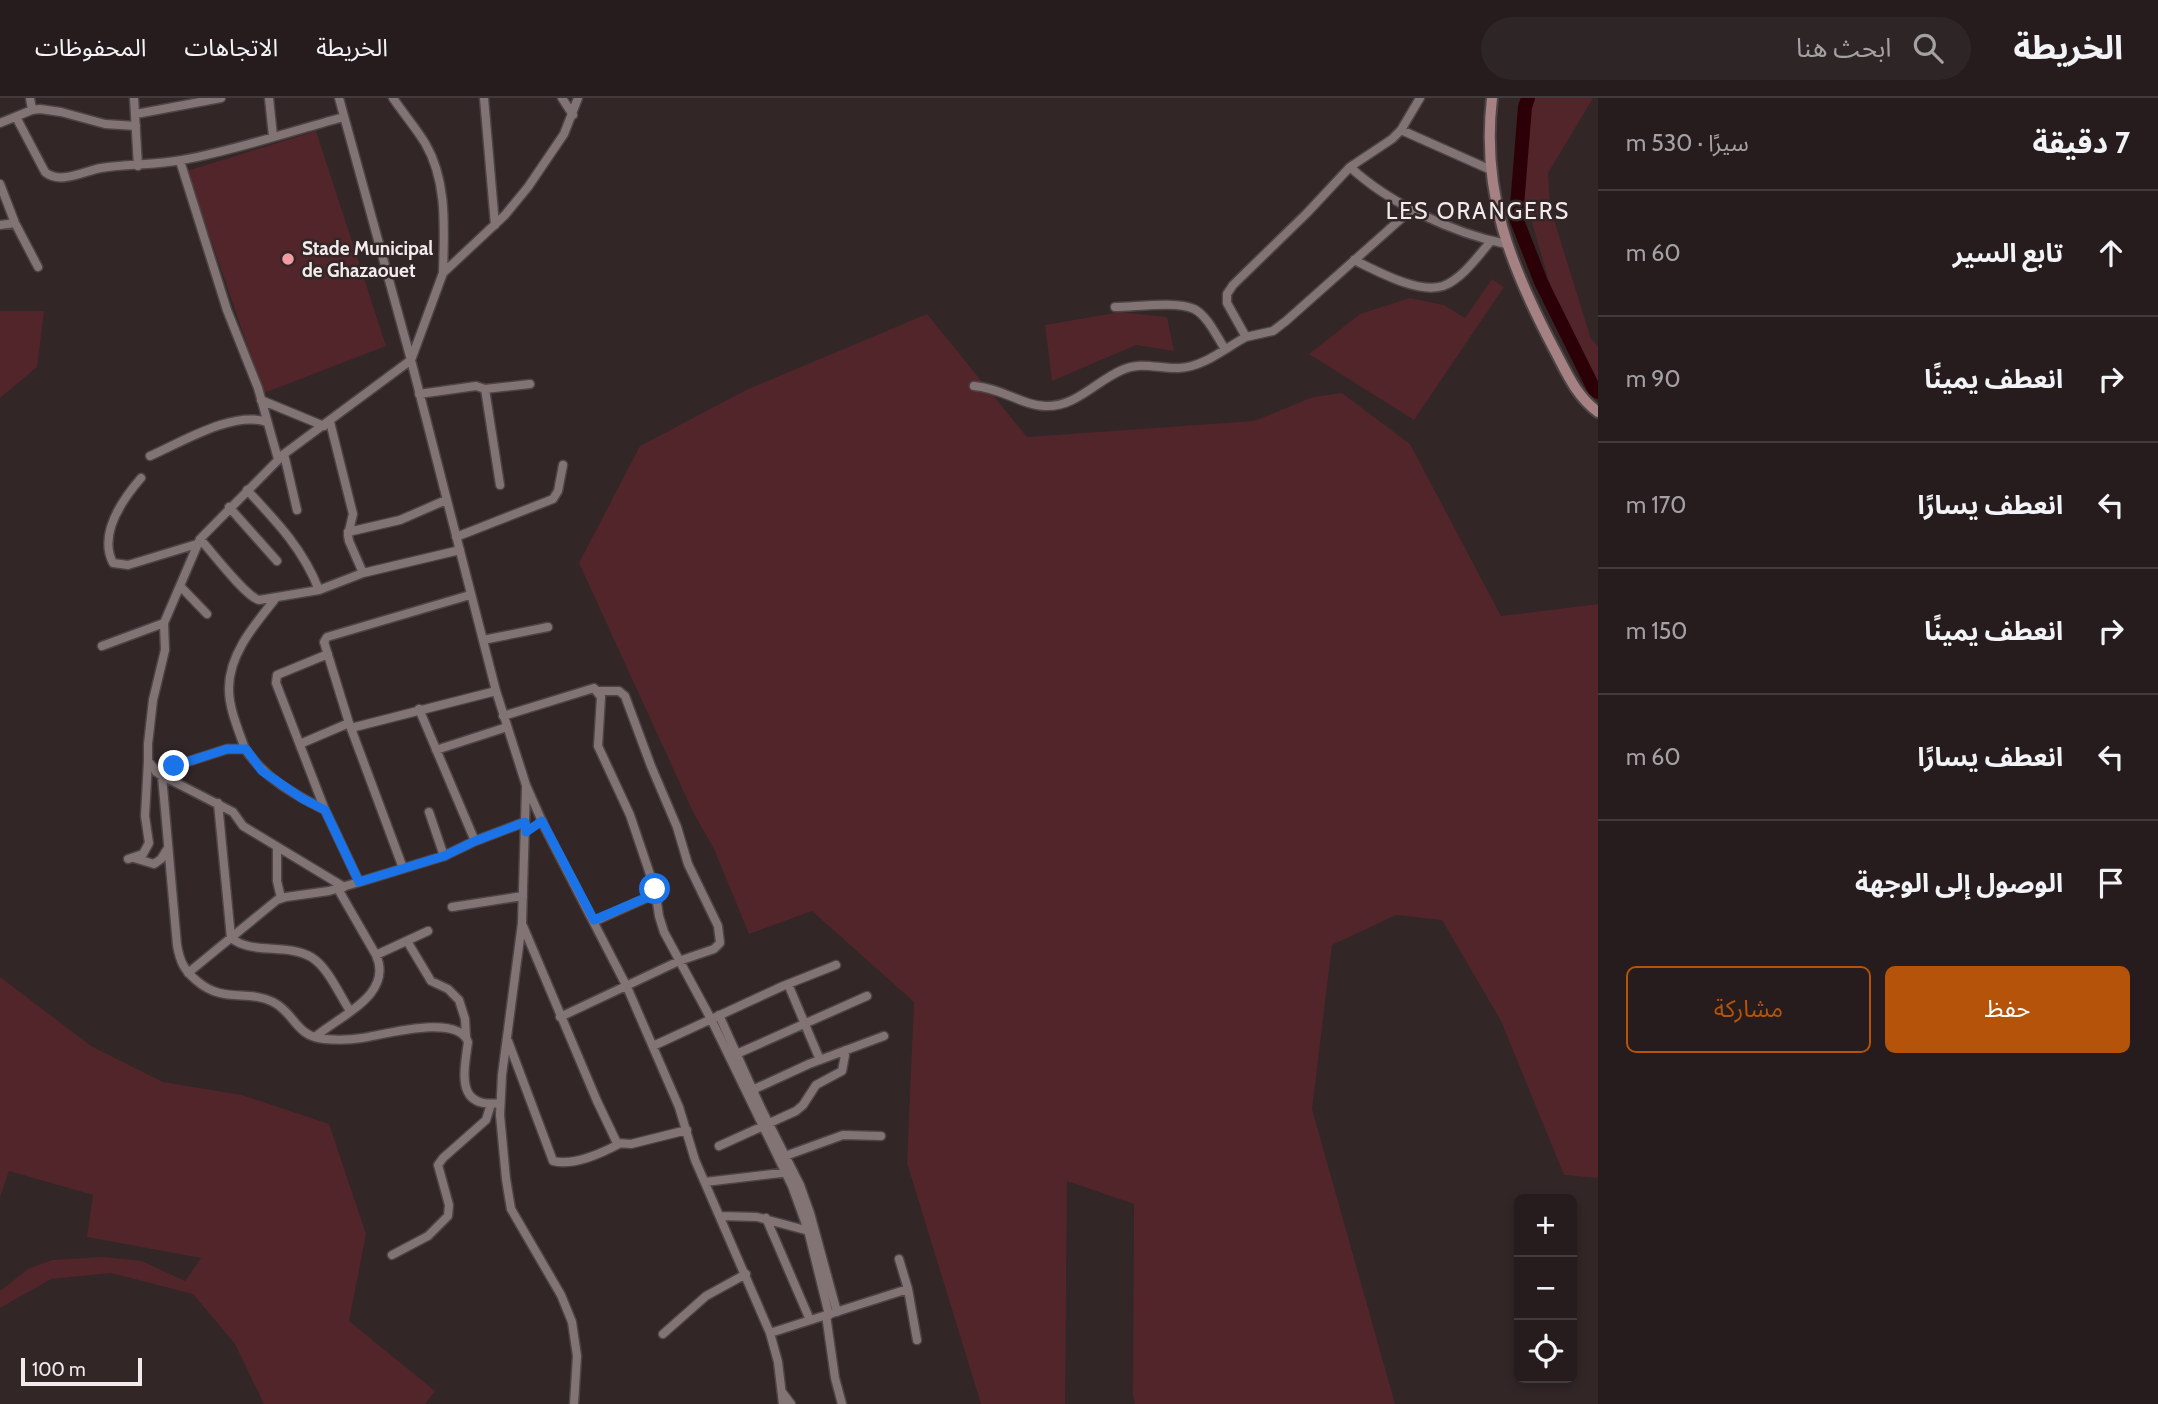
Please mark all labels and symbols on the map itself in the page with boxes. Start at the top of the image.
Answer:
district label: LES ORANGERS [1386,197,1570,225]
place label: Stade Municipal de Ghazaouet [302,237,433,282]
marker: Stade Municipal de Ghazaouet [280,251,296,267]
route end [158,750,189,781]
route start [639,873,670,904]
scale bar [21,1355,142,1387]

